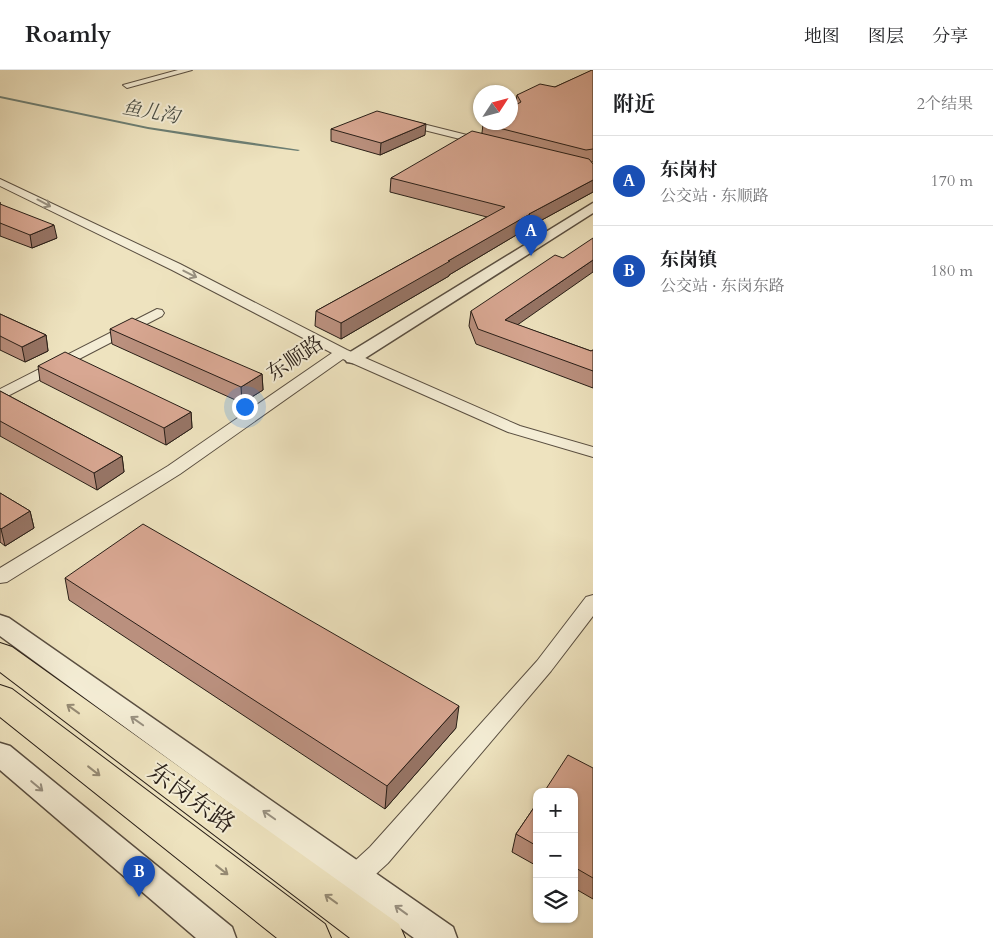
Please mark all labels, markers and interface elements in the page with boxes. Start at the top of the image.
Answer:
text: Roamly [25,18,111,51]
text: 地图 [804,24,840,49]
text: 图层 [868,24,904,49]
text: 分享 [932,24,968,49]
north arrow [473,85,518,130]
text: 附近 [613,90,655,119]
text: 2个结果 [917,93,973,115]
water label: 鱼儿沟 [120,94,184,130]
text: 东岗村 [660,157,717,183]
text: A [623,170,635,192]
text: 170 m [931,170,973,192]
text: 公交站 · 东顺路 [660,185,769,207]
one-way arrow [36,199,51,208]
pin: A [515,215,547,256]
text: 东岗镇 [660,247,717,273]
text: B [623,260,635,282]
text: 180 m [931,260,973,282]
one-way arrow [182,270,197,279]
text: 公交站 · 东岗东路 [660,275,785,297]
street label: 东顺路 [261,329,330,388]
your location [232,394,258,420]
one-way arrow [66,704,80,714]
one-way arrow [130,716,144,726]
street label: 东岗东路 [141,755,242,841]
one-way arrow [87,765,100,776]
one-way arrow [31,780,44,791]
map controls [533,788,578,923]
button: + [533,788,578,833]
one-way arrow [262,810,276,820]
button: − [533,833,578,878]
pin: B [123,856,155,897]
one-way arrow [216,865,229,876]
button: layers [533,878,578,923]
one-way arrow [324,894,338,904]
one-way arrow [395,905,409,915]

